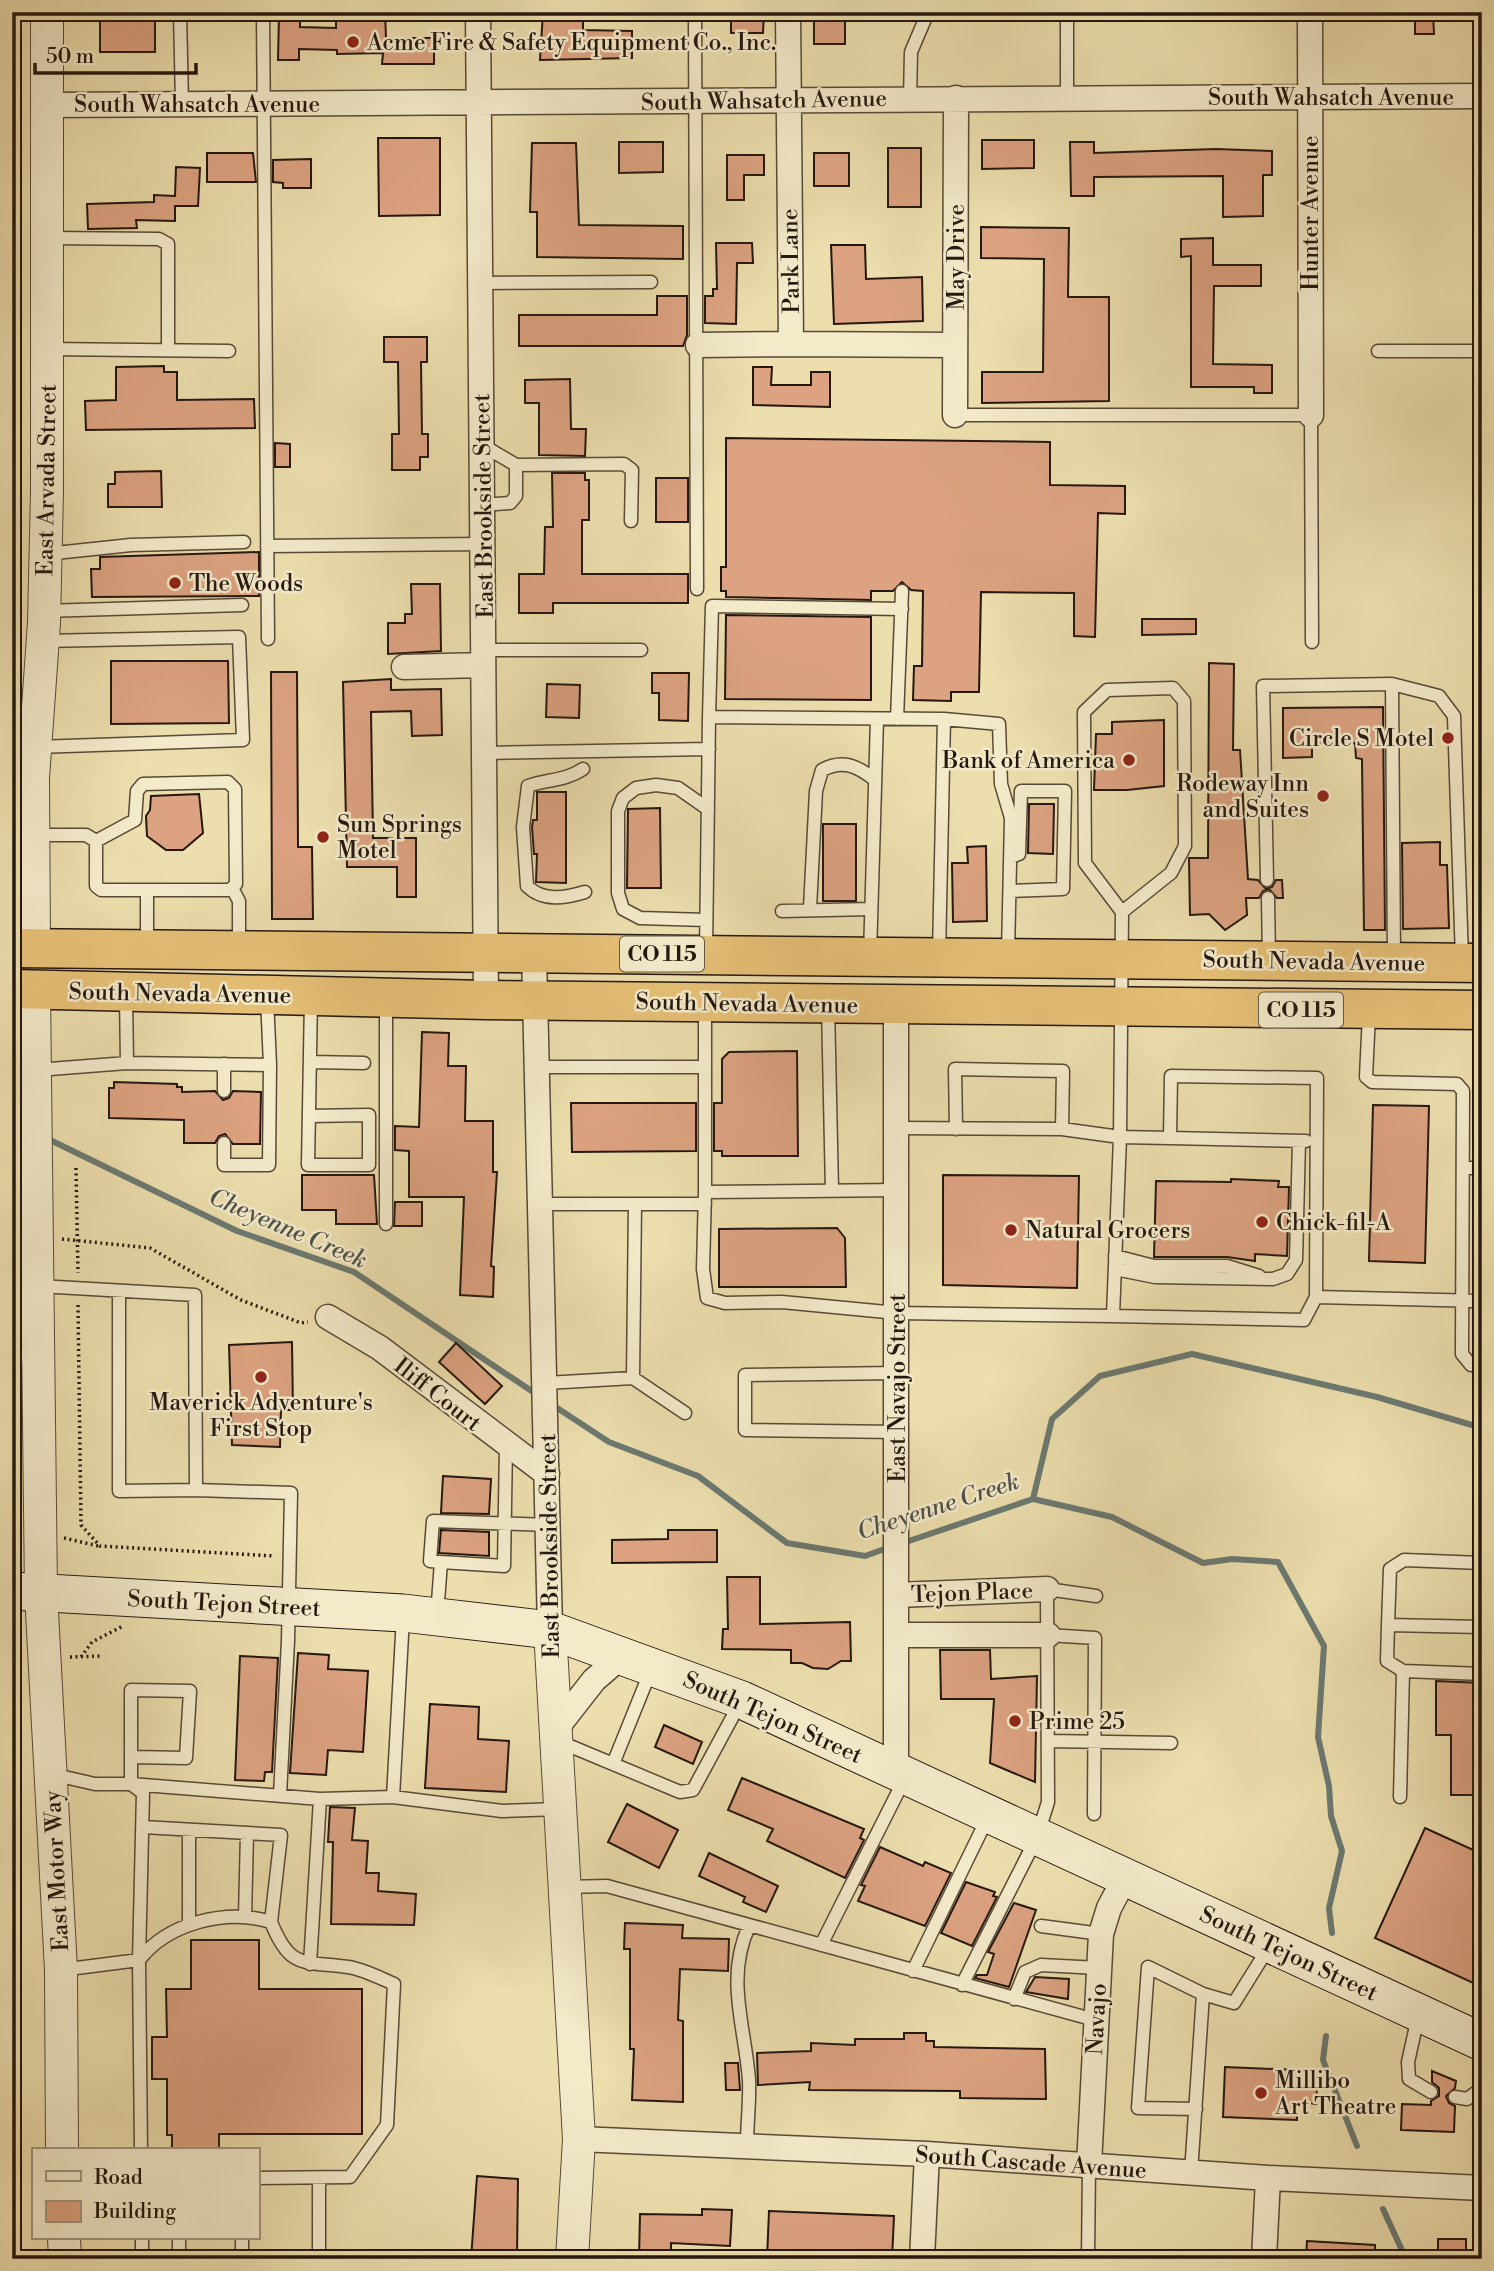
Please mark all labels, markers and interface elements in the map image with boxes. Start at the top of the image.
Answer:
place label: Acme Fire & Safety Equipment Co., Inc. [366,29,776,57]
scale bar [35,32,196,76]
marker: Acme Fire & Safety Equipment Co., Inc. [345,34,361,50]
text: 50 m [46,44,94,70]
street label: South Wahsatch Avenue [1208,84,1454,112]
street label: South Wahsatch Avenue [641,85,887,117]
street label: South Wahsatch Avenue [74,91,320,119]
street label: Hunter Avenue [1297,135,1325,291]
street label: May Drive [943,204,971,310]
street label: Park Lane [776,208,806,314]
street label: East Arvada Street [31,384,63,576]
street label: East Brookside Street [468,393,500,619]
place label: The Woods [189,570,303,598]
marker: The Woods [167,575,183,591]
place label: Circle S Motel [1289,725,1434,753]
marker: Circle S Motel [1440,730,1456,746]
place label: Bank of America [941,747,1115,775]
marker: Bank of America [1121,752,1137,768]
place label: Rodeway Inn and Suites [1176,770,1309,824]
marker: Rodeway Inn and Suites [1315,788,1331,804]
place label: Sun Springs Motel [337,811,462,865]
marker: Sun Springs Motel [315,829,331,845]
road number: CO 115 [620,936,704,972]
street label: South Nevada Avenue [1202,946,1426,978]
street label: South Nevada Avenue [68,978,292,1010]
street label: South Nevada Avenue [635,988,859,1020]
road number: CO 115 [1259,992,1343,1028]
water label: Cheyenne Creek [204,1182,371,1276]
place label: Chick-fil-A [1276,1209,1392,1237]
marker: Chick-fil-A [1254,1214,1270,1230]
place label: Natural Grocers [1025,1217,1190,1245]
marker: Natural Grocers [1003,1222,1019,1238]
street label: East Navajo Street [884,1293,912,1483]
street label: Iliff Court [388,1352,487,1438]
marker: Maverick Adventure's First Stop [253,1369,269,1385]
place label: Maverick Adventure's First Stop [149,1389,373,1443]
street label: East Brookside Street [534,1433,566,1659]
water label: Cheyenne Creek [853,1467,1023,1547]
street label: Tejon Place [911,1577,1034,1609]
street label: South Tejon Street [127,1585,321,1623]
street label: South Tejon Street [679,1666,867,1770]
place label: Prime 25 [1029,1708,1125,1736]
marker: Prime 25 [1007,1713,1023,1729]
street label: East Motor Way [39,1789,75,1952]
street label: South Tejon Street [1195,1900,1382,2007]
street label: Navajo [1081,1983,1113,2056]
place label: Millibo Art Theatre [1274,2067,1396,2121]
marker: Millibo Art Theatre [1253,2085,1269,2101]
street label: South Cascade Avenue [914,2141,1148,2185]
legend [32,2148,259,2240]
text: Road [94,2165,143,2191]
text: Building [93,2199,176,2225]

